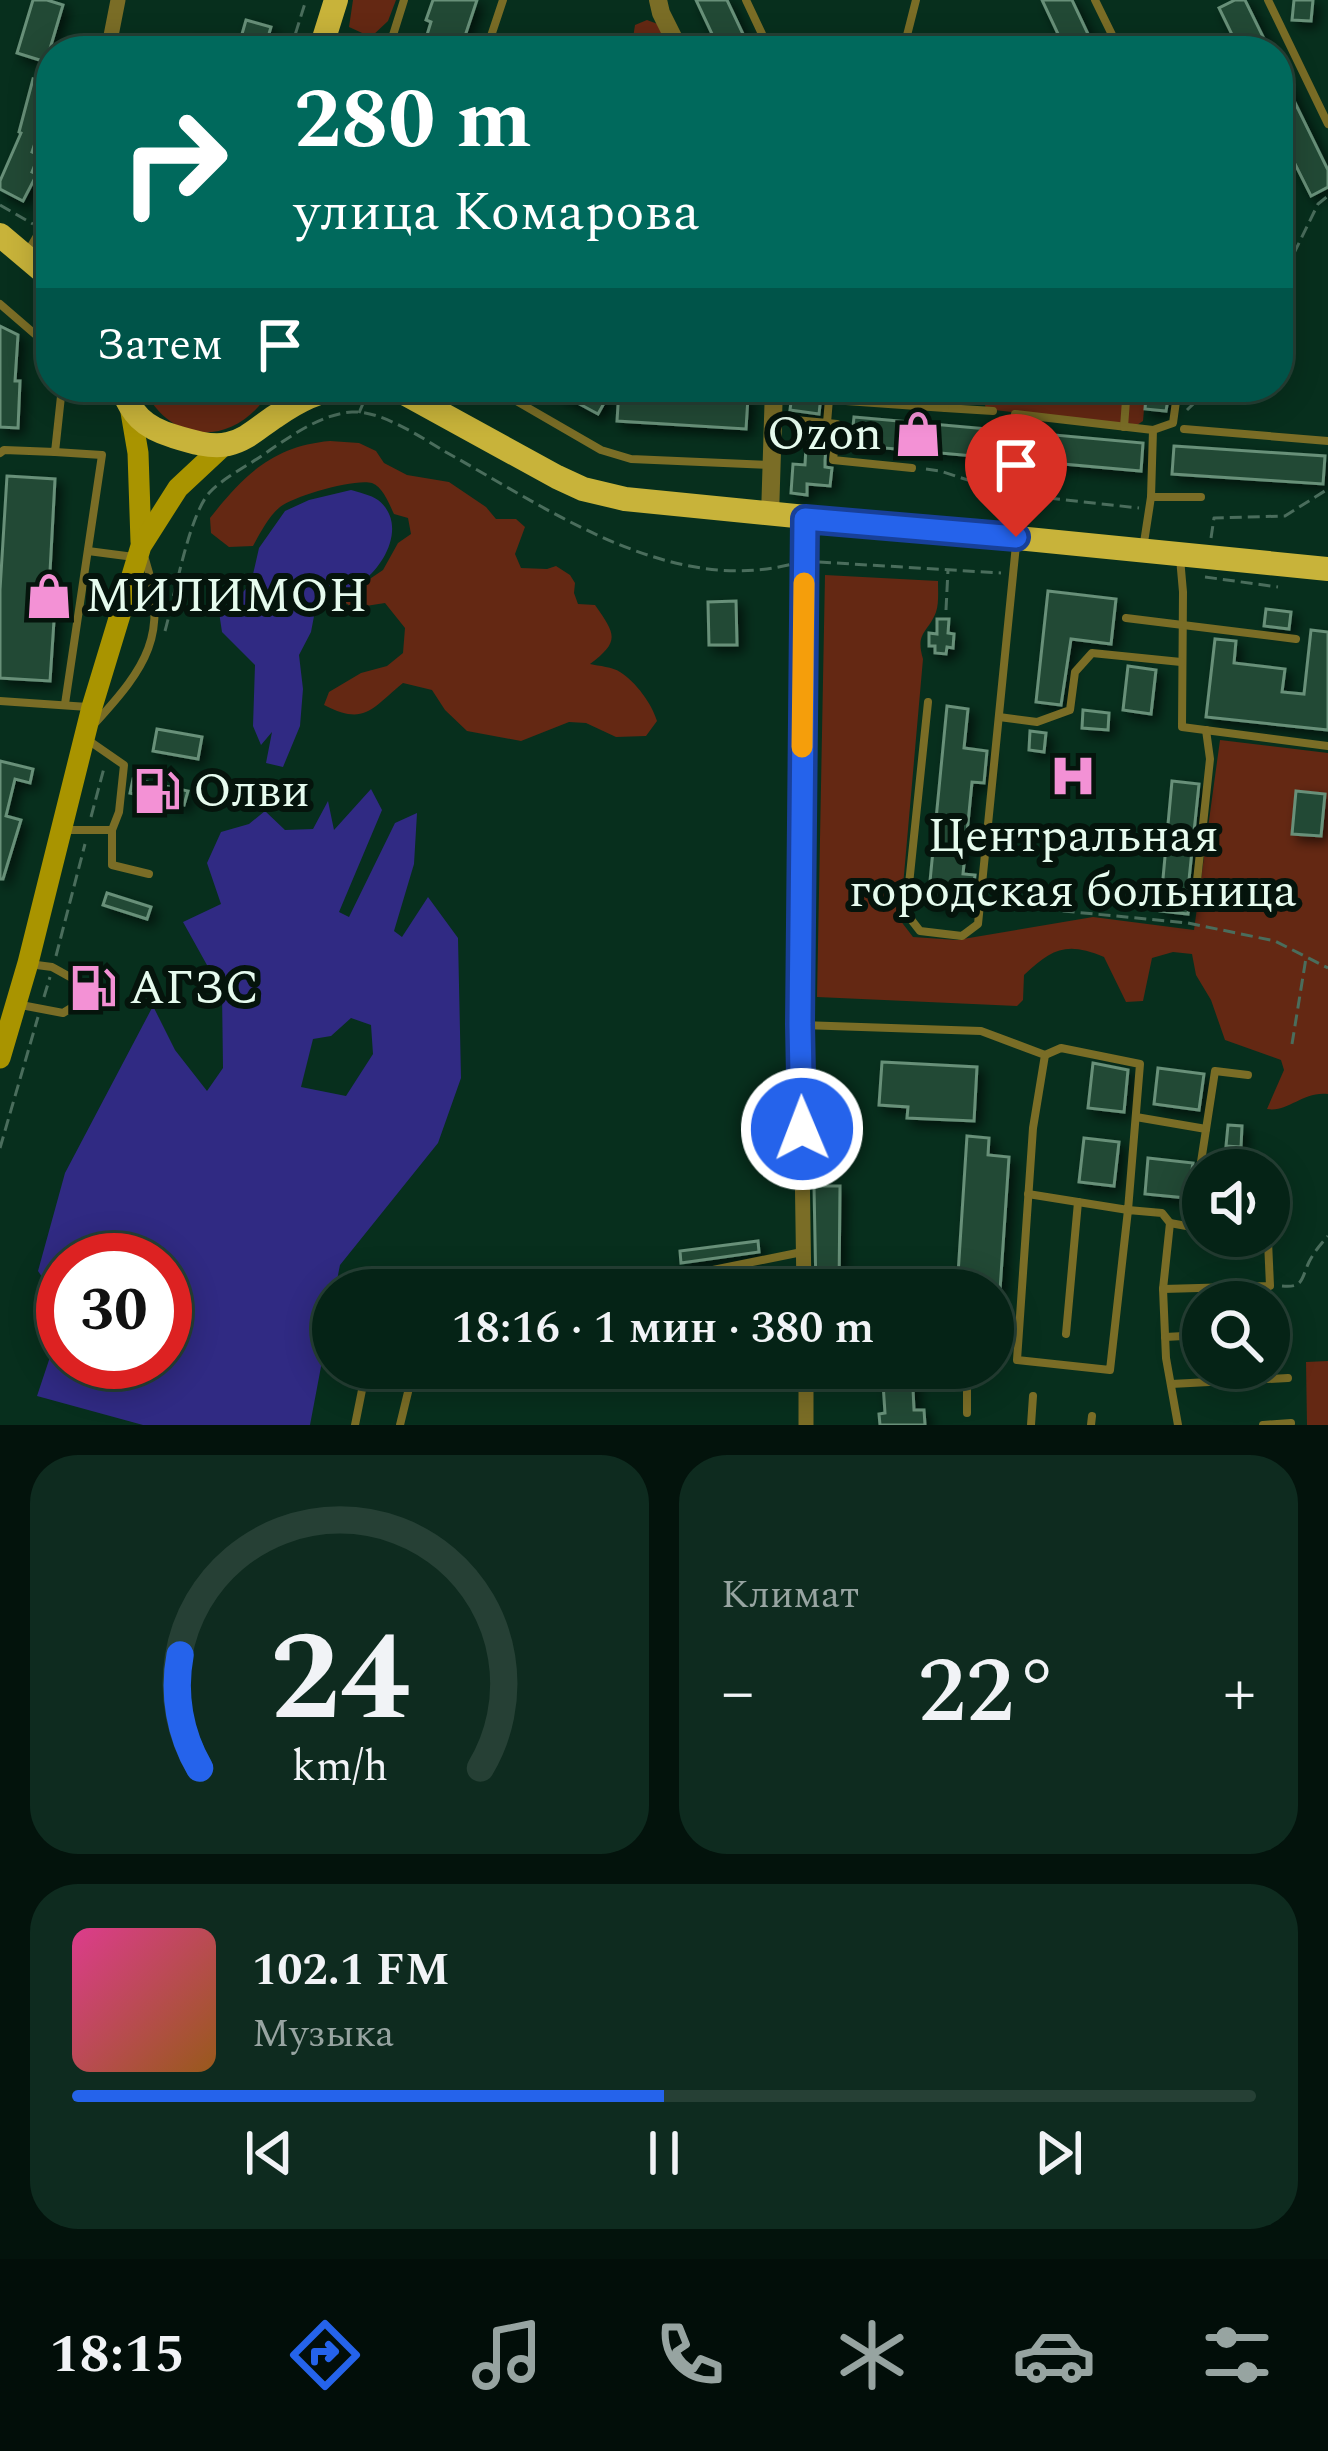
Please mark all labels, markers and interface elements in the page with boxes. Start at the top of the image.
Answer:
text: 280 m [294,57,532,185]
icon: right [96,84,252,240]
text: улица Комарова [294,172,700,254]
text: Затем [96,311,223,380]
icon: arrive [247,312,313,378]
place label: Ozon [767,398,882,471]
shop icon: Ozon [893,409,943,459]
pin [965,414,1067,537]
icon: arrive [983,432,1049,498]
place label: МИЛИМОН [85,560,368,633]
shop icon: МИЛИМОН [24,571,74,621]
hospital icon: Центральная городская больница [1048,751,1098,801]
place label: Олви [193,755,310,828]
fuel station icon: Олви [132,766,182,816]
place label: Центральная городская больница [849,800,1297,928]
place label: АГЗС [129,952,260,1025]
fuel station icon: АГЗС [68,963,118,1013]
position arrow [739,1066,865,1192]
map controls [1182,1149,1290,1389]
button: sound [1182,1149,1290,1257]
speed limit sign: 30 [36,1233,192,1389]
button: search [1182,1281,1290,1389]
text: 18:16 · 1 мин · 380 m [452,1294,874,1363]
text: Климат [721,1566,859,1625]
text: 24 [269,1585,410,1775]
text: 22° [918,1625,1059,1762]
text: − [721,1643,754,1744]
text: + [1223,1643,1256,1744]
text: km/h [291,1734,388,1799]
text: 102.1 FM [252,1936,449,2005]
text: Музыка [252,2005,394,2064]
icon: previous [236,2120,302,2186]
icon: pause [631,2120,697,2186]
icon: next [1026,2120,1092,2186]
icon: directions [283,2313,367,2397]
icon: music [465,2313,549,2397]
icon: phone [648,2313,732,2397]
icon: climate [830,2313,914,2397]
icon: car [1012,2313,1096,2397]
icon: filters [1195,2313,1279,2397]
text: 18:15 [49,2314,185,2396]

